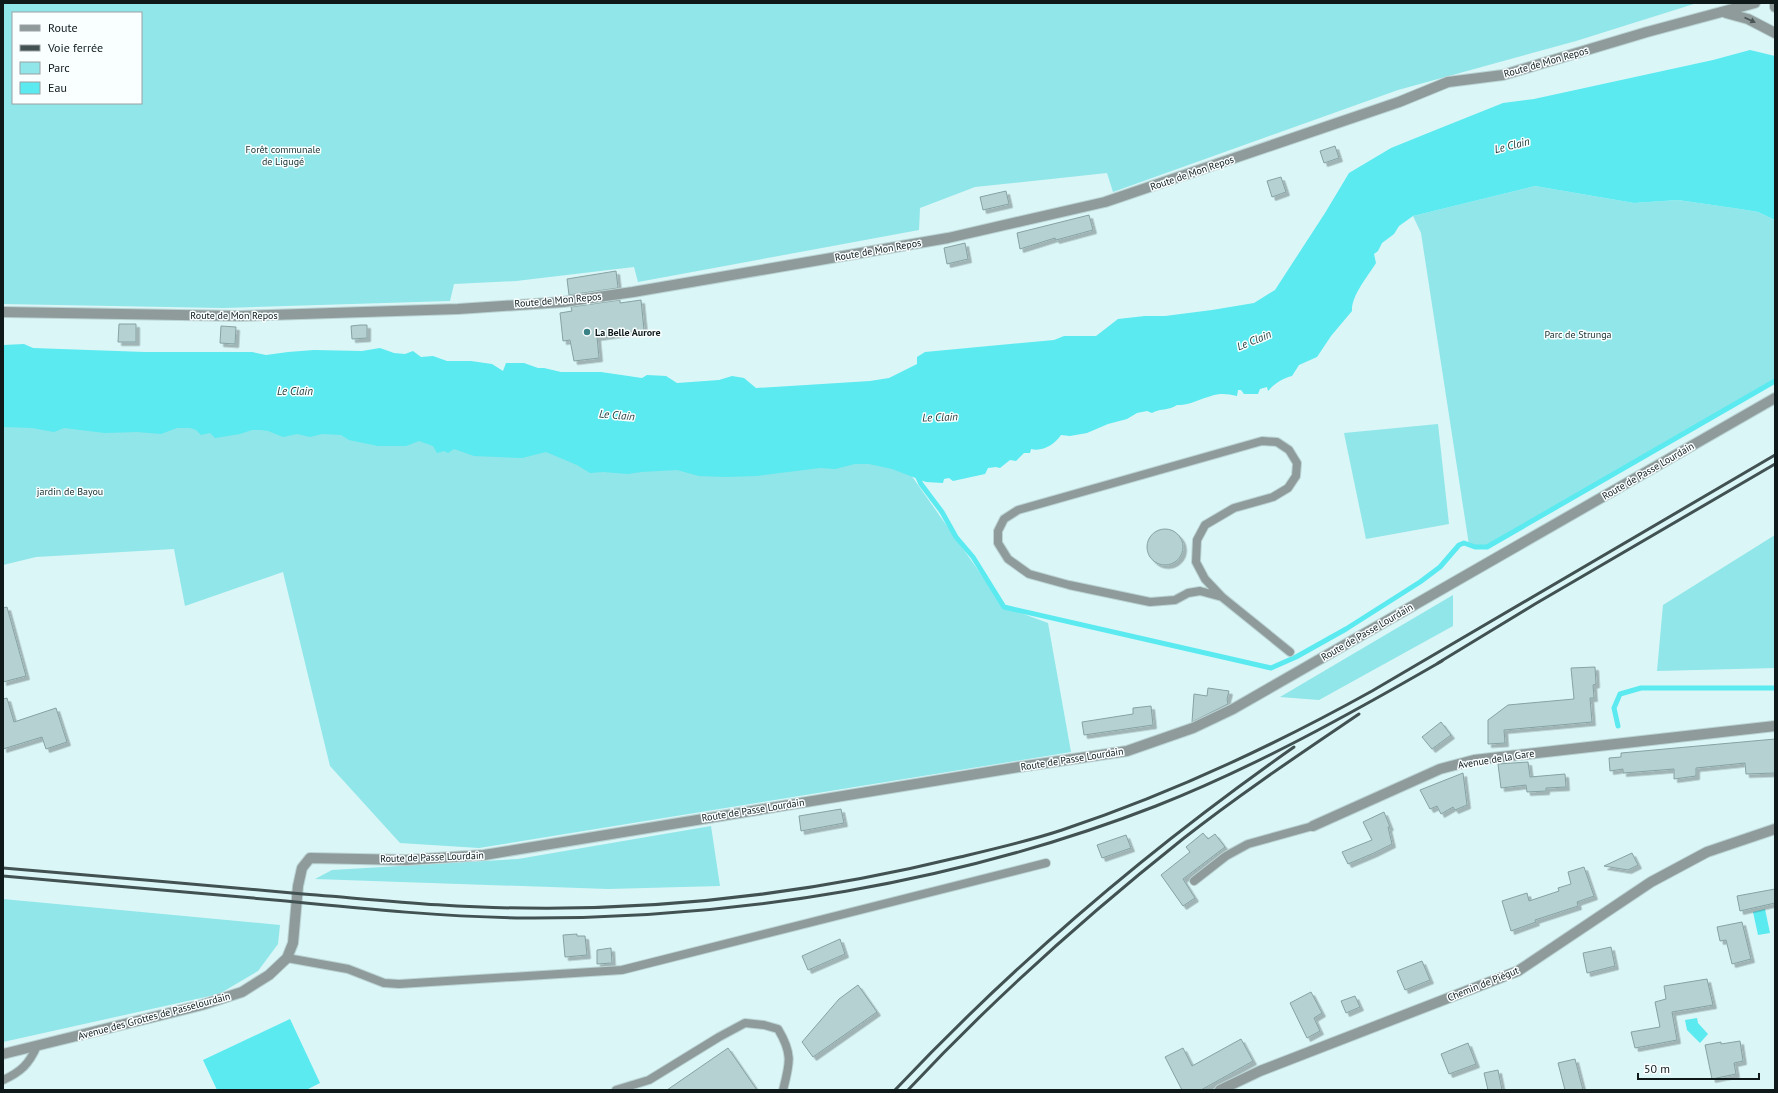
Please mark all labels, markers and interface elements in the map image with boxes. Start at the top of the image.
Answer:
legend [12,12,142,104]
one-way arrow [1744,17,1755,23]
text: Route [48,20,78,35]
text: Voie ferrée [47,40,103,55]
street label: Route de Mon Repos [1502,44,1590,80]
text: Parc [48,60,70,75]
text: Eau [48,80,67,95]
water label: Le Clain [1493,134,1531,156]
park label: Forêt communale de Ligugé [246,143,320,168]
street label: Route de Mon Repos [1149,153,1235,193]
street label: Route de Mon Repos [834,236,922,264]
street label: Route de Mon Repos [514,290,602,310]
street label: Route de Mon Repos [190,309,278,322]
place label: La Belle Aurore [595,326,661,339]
marker: La Belle Aurore [582,327,592,337]
water label: Le Clain [1235,327,1274,353]
park label: Parc de Strunga [1545,328,1612,341]
water label: Le Clain [277,384,313,398]
water label: Le Clain [598,406,636,424]
water label: Le Clain [922,409,958,425]
street label: Route de Passe Lourdain [1600,439,1696,503]
park label: jardin de Bayou [37,485,103,498]
street label: Route de Passe Lourdain [1319,600,1415,664]
street label: Route de Passe Lourdain [1020,744,1124,774]
street label: Avenue de la Gare [1457,747,1535,771]
street label: Route de Passe Lourdain [701,795,805,825]
street label: Route de Passe Lourdain [380,849,484,865]
street label: Chemin de Piégut [1445,964,1521,1004]
street label: Avenue des Grottes de Passelourdain [76,989,232,1043]
scale bar [1638,1055,1759,1081]
text: 50 m [1644,1061,1670,1076]

